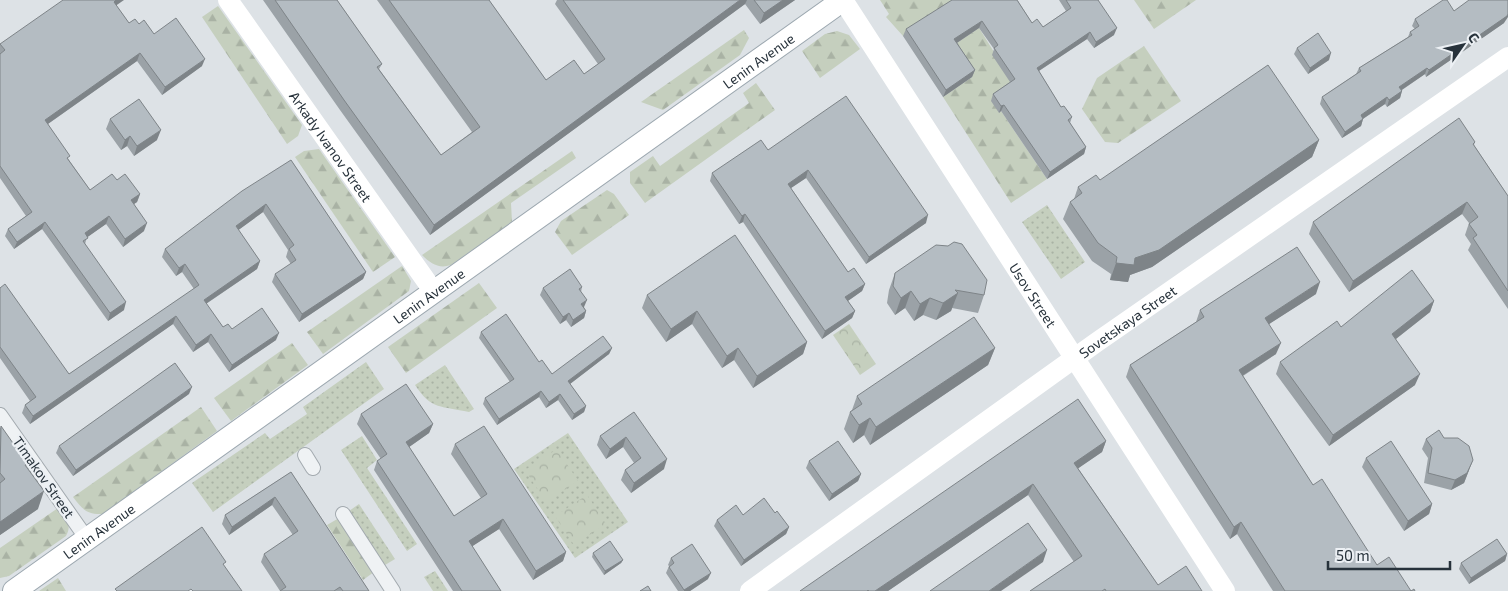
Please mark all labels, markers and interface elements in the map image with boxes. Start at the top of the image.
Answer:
north arrow [1438,20,1488,70]
street label: Lenin Avenue [719,29,797,92]
text: С [1465,29,1484,46]
street label: Arkady Ivanov Street [286,88,376,205]
street label: Usov Street [1006,259,1061,330]
street label: Lenin Avenue [389,264,468,327]
street label: Sovetskaya Street [1075,281,1179,361]
street label: Timakov Street [10,433,78,521]
street label: Lenin Avenue [59,499,138,562]
scale bar [1328,538,1450,570]
text: 50 m [1336,546,1370,564]

